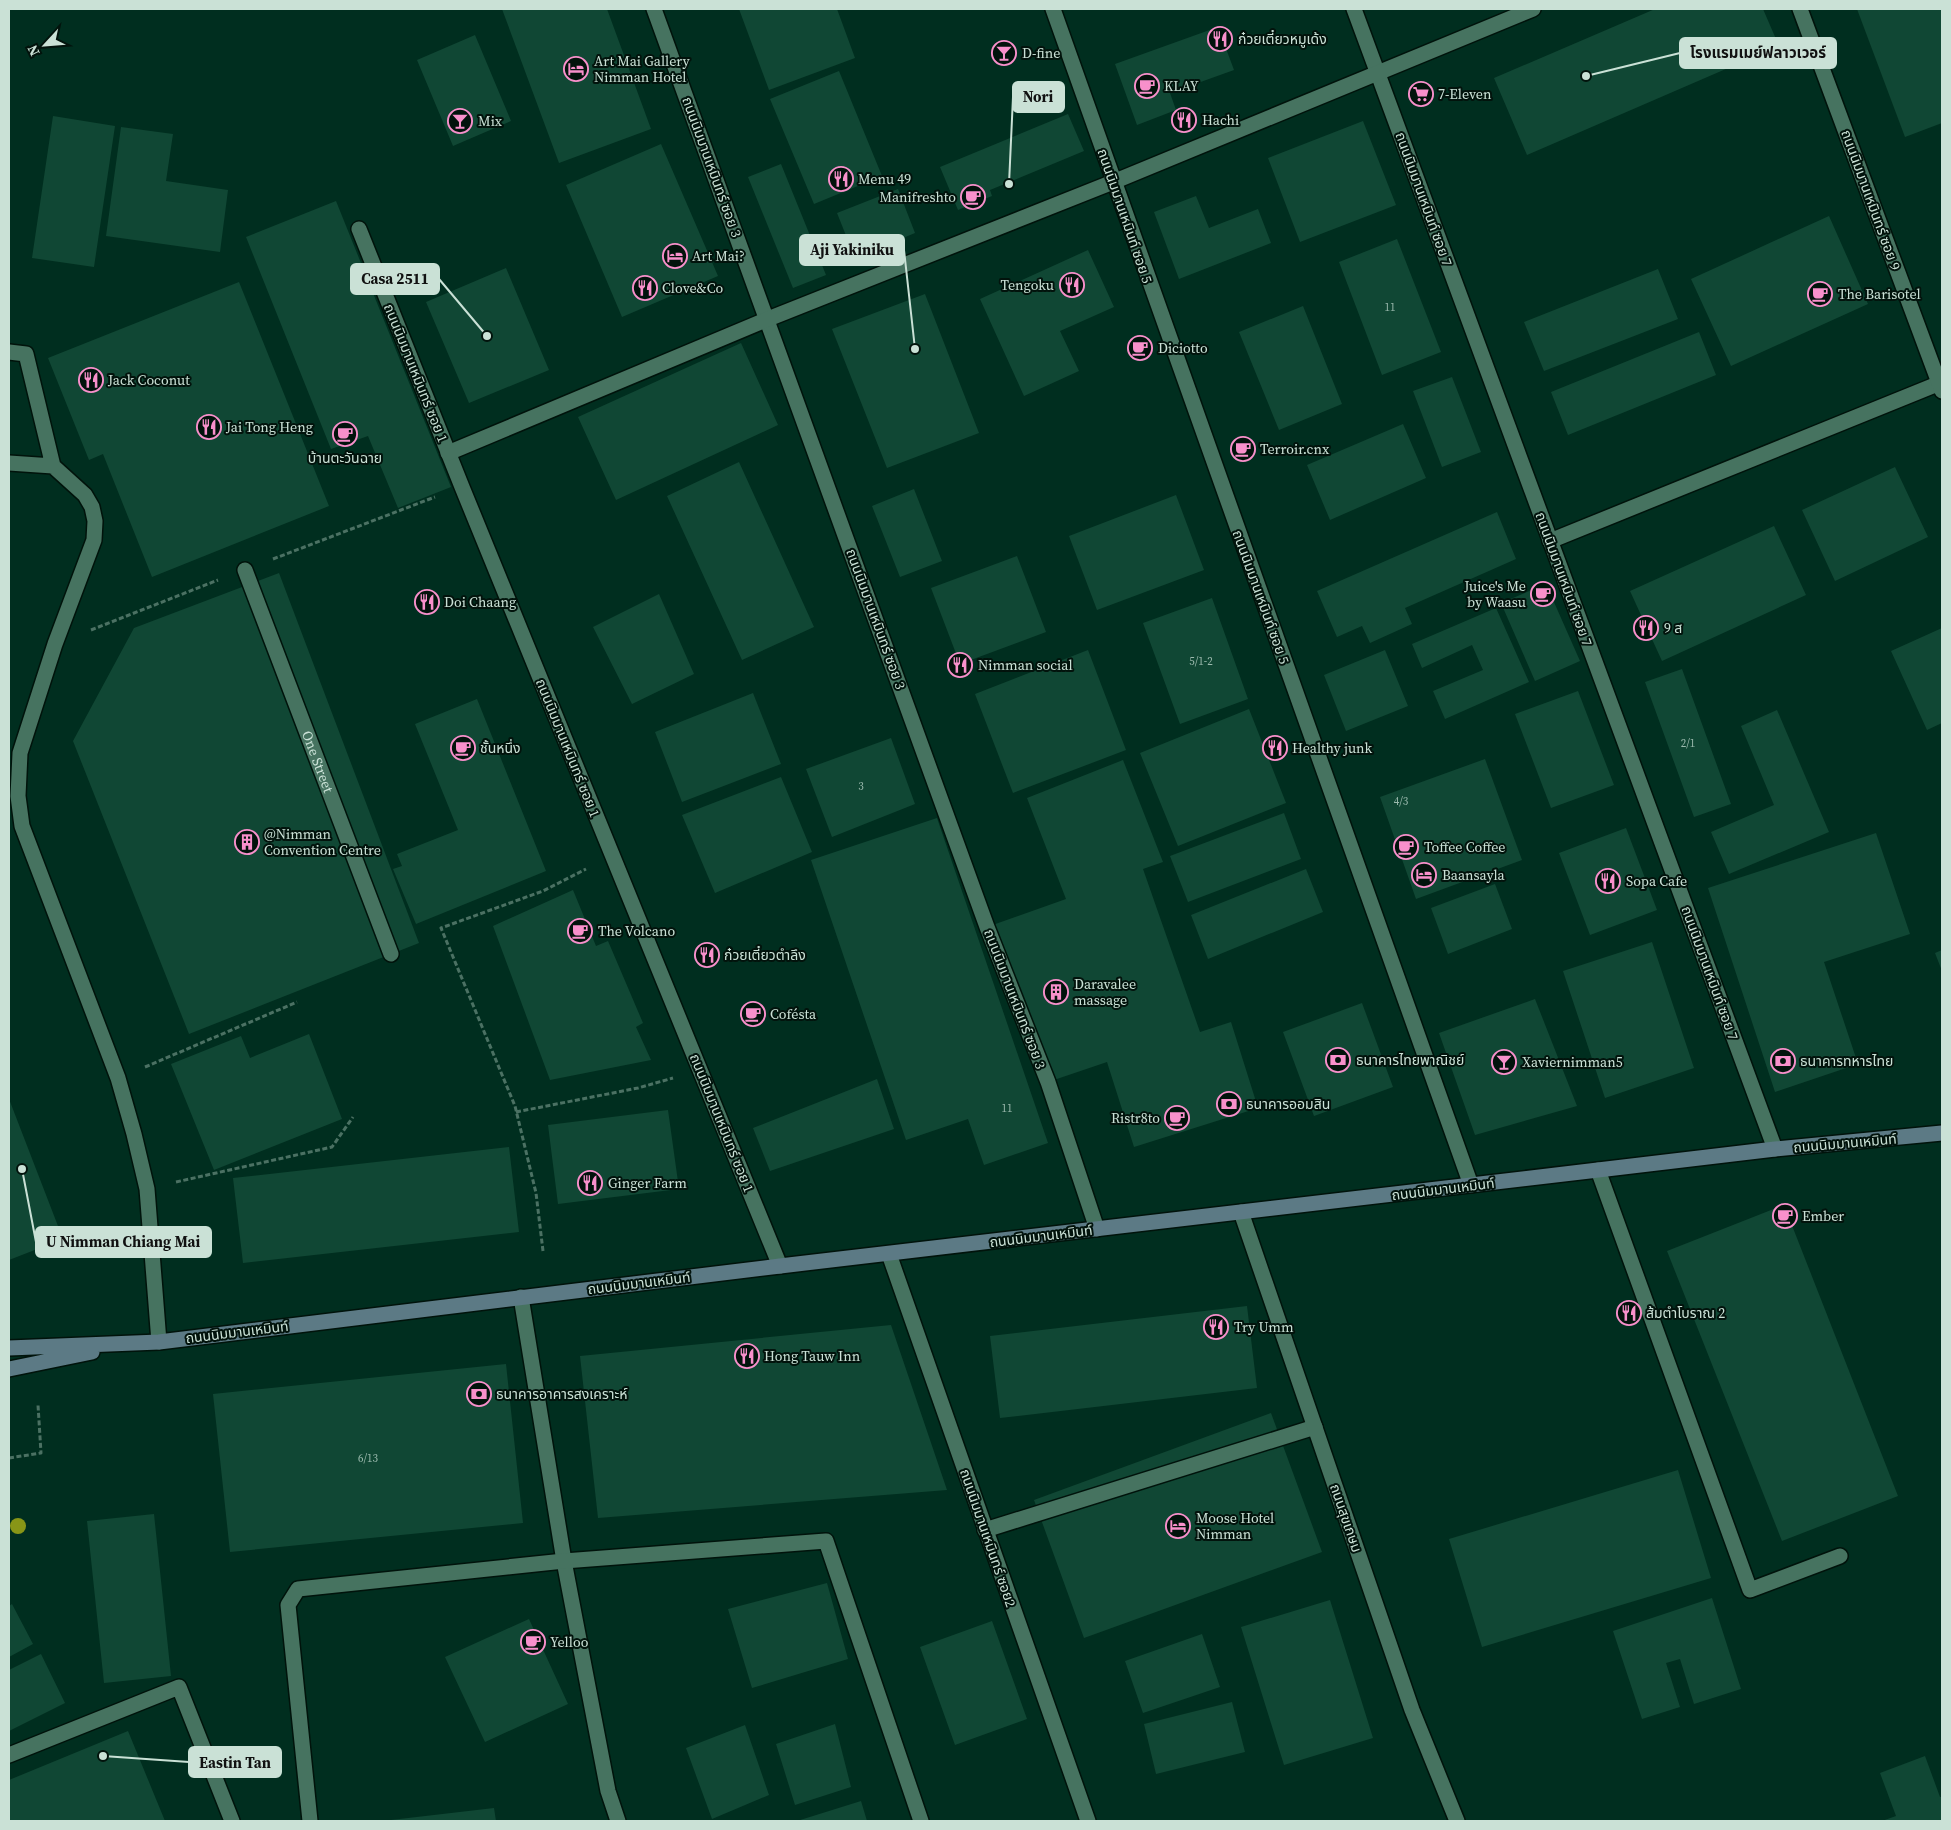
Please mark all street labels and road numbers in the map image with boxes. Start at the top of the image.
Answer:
street label: ถนนนิมมานเหมินทร์ ซอย 3 [677,94,747,240]
street label: ถนนนิมมานเหมินทร์ ซอย 9 [1836,127,1906,273]
street label: ถนนนิมมานเหมินท์ ซอย 7 [1390,129,1458,269]
street label: ถนนนิมมานเหมินท์ ซอย 5 [1093,146,1157,286]
street label: ถนนนิมมานเหมินทร์ ซอย 1 [379,301,453,445]
street label: ถนนนิมมานเหมินท์ ซอย 7 [1530,509,1598,649]
street label: ถนนนิมมานเหมินท์ ซอย 5 [1227,527,1295,667]
street label: ถนนนิมมานเหมินทร์ ซอย 3 [841,546,911,692]
street label: ถนนนิมมานเหมินทร์ ซอย 1 [531,676,605,820]
street label: One Street [297,728,339,796]
street label: ถนนนิมมานเหมินท์ ซอย 7 [1676,903,1744,1043]
street label: ถนนนิมมานเหมินทร์ ซอย 3 [979,926,1051,1072]
street label: ถนนนิมมานเหมินทร์ ซอย 1 [685,1051,759,1195]
street label: ถนนนิมมานเหมินท์ [1792,1129,1898,1157]
street label: ถนนนิมมานเหมินท์ [1390,1173,1496,1205]
street label: ถนนนิมมานเหมินท์ [988,1220,1094,1252]
street label: ถนนนิมมานเหมินท์ [586,1267,692,1299]
street label: ถนนนิมมานเหมินท์ [184,1316,290,1348]
street label: ถนนนิมมานเหมินทร์ ซอย2 [955,1466,1021,1610]
street label: ถนนสุขเกษม [1325,1481,1367,1555]

